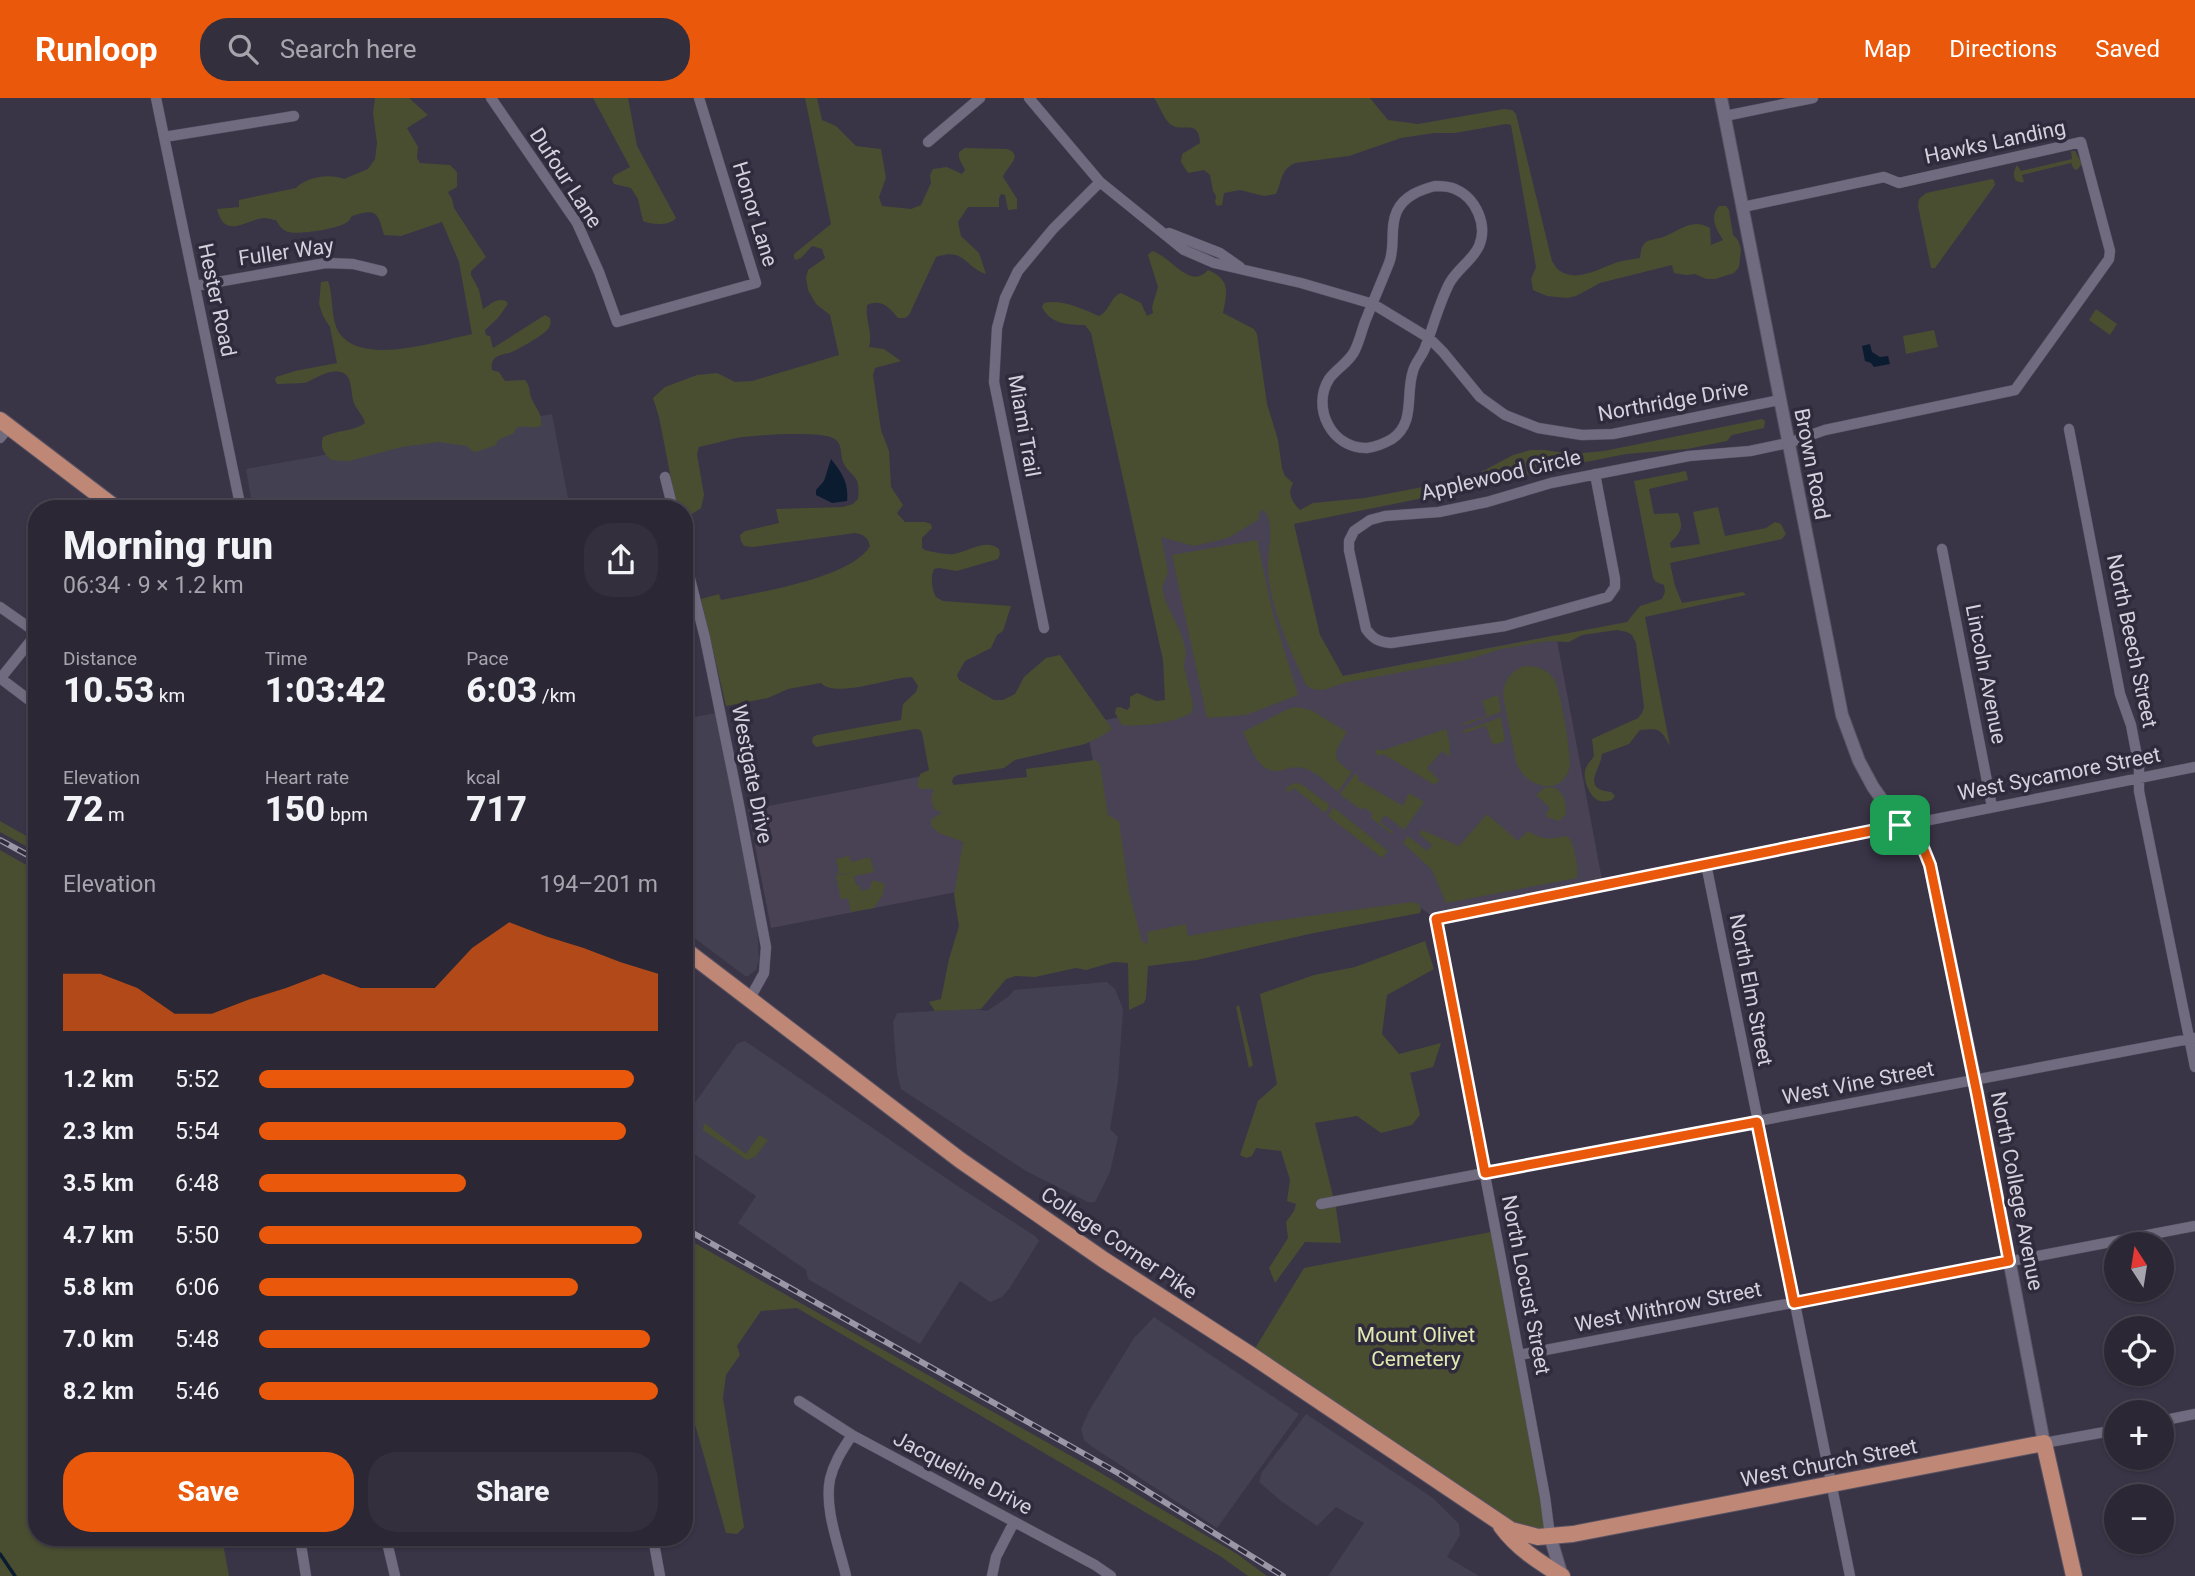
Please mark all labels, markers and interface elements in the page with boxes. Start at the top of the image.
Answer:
search box [200,18,690,81]
text: Runloop [35,30,158,69]
icon: search [224,30,262,68]
text: Search here [280,34,416,64]
text: Map [1864,35,1911,63]
text: Directions [1949,35,2057,63]
text: Saved [2095,35,2160,63]
street label: Hawks Landing [1922,115,2068,169]
street label: Dufour Lane [525,124,607,232]
street label: Honor Lane [728,159,782,269]
street label: Fuller Way [237,233,335,271]
street label: Hester Road [193,241,241,359]
street label: Miami Trail [1003,373,1045,479]
street label: Northridge Drive [1596,376,1750,426]
street label: Brown Road [1789,406,1835,522]
street label: Applewood Circle [1419,445,1583,505]
button: share [584,523,658,597]
text: Morning run [63,524,273,568]
street label: North Beech Street [2102,552,2162,730]
text: 06:34 · 9 × 1.2 km [63,572,244,599]
street label: Lincoln Avenue [1961,602,2011,746]
text: Distance [63,647,137,670]
text: Time [265,647,307,670]
text: Pace [466,647,509,670]
text: 10.53 [63,670,154,711]
text: 1:03:42 [265,670,386,711]
text: 6:03 [466,670,537,711]
text: km [154,684,185,707]
text: /km [537,684,576,707]
street label: Westgate Drive [727,703,777,845]
street label: West Sycamore Street [1956,743,2163,805]
text: Elevation [63,766,140,789]
text: Heart rate [265,766,349,789]
text: kcal [466,766,501,789]
text: 72 [63,789,103,830]
text: 150 [265,789,325,830]
text: 717 [466,789,527,830]
pin [1870,795,1930,855]
text: m [103,803,125,826]
text: bpm [325,803,368,826]
icon: arrive [1881,806,1919,844]
text: Elevation [63,871,156,898]
text: 194–201 m [539,871,658,898]
street label: North Elm Street [1724,912,1778,1068]
street label: West Vine Street [1780,1056,1936,1109]
text: 1.2 km [63,1066,134,1093]
text: 5:52 [175,1066,219,1093]
street label: North College Avenue [1986,1090,2048,1292]
text: 2.3 km [63,1118,134,1145]
text: 5:54 [175,1118,219,1145]
text: 3.5 km [63,1170,134,1197]
text: 6:48 [175,1170,219,1197]
street label: College Corner Pike [1036,1182,1202,1304]
street label: North Locust Street [1497,1193,1555,1377]
text: 4.7 km [63,1222,134,1249]
text: 5:50 [175,1222,219,1249]
north arrow [2104,1232,2174,1302]
map controls [2104,1232,2174,1554]
text: 5.8 km [63,1274,134,1301]
text: 6:06 [175,1274,219,1301]
street label: West Withrow Street [1573,1277,1764,1337]
button: locate [2104,1316,2174,1386]
park label: Mount Olivet Cemetery [1357,1323,1475,1371]
text: 7.0 km [63,1326,134,1353]
text: 5:48 [175,1326,219,1353]
text: 8.2 km [63,1378,134,1405]
text: 5:46 [175,1378,219,1405]
button: + [2104,1400,2174,1470]
street label: Jacqueline Drive [889,1426,1037,1520]
street label: West Church Street [1739,1434,1919,1492]
button: Save [63,1452,354,1532]
button: Share [368,1452,658,1532]
button: − [2104,1484,2174,1554]

